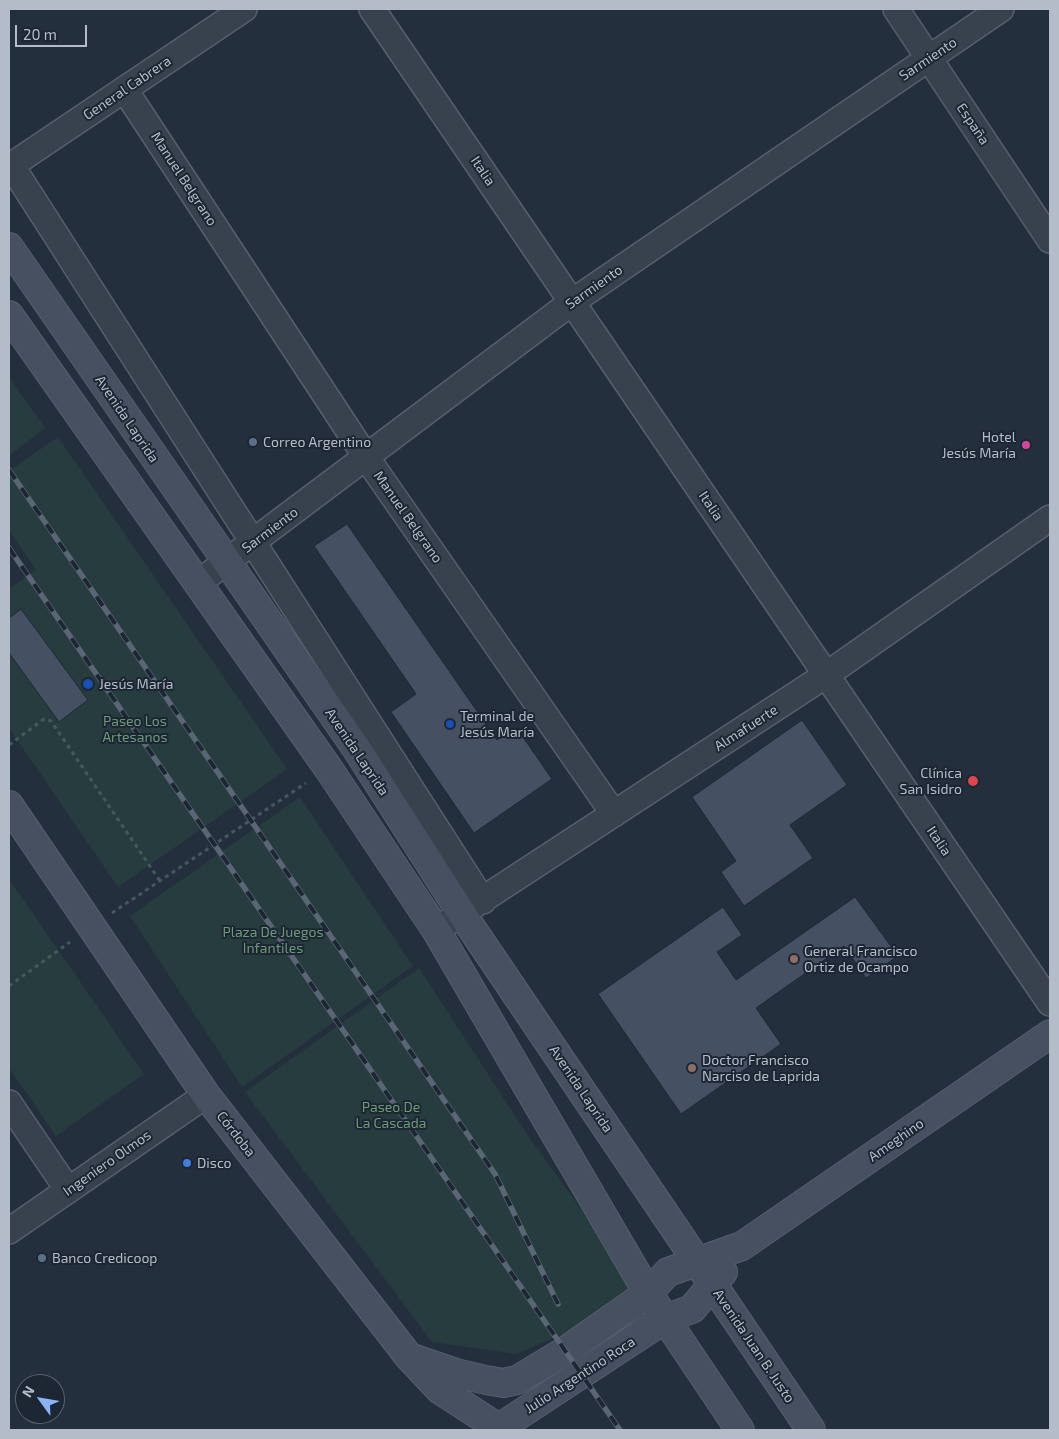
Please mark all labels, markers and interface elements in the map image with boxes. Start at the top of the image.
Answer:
scale bar [18,15,90,47]
text: 20 m [23,25,57,43]
street label: Sarmiento [896,34,960,84]
street label: General Cabrera [80,52,174,124]
street label: España [953,100,993,148]
street label: Manuel Belgrano [147,129,221,229]
street label: Italia [467,153,499,189]
street label: Sarmiento [562,261,626,313]
street label: Avenida Laprida [92,372,162,466]
place label: Hotel Jesús María [942,429,1016,462]
place label: Correo Argentino [263,434,371,450]
marker: Correo Argentino [247,436,259,448]
marker: Hotel Jesús María [1020,439,1032,451]
street label: Manuel Belgrano [370,468,446,566]
street label: Italia [695,488,727,524]
street label: Sarmiento [239,503,301,557]
place label: Jesús María [99,676,173,692]
marker: Jesús María [81,677,95,691]
street label: Almafuerte [711,701,781,755]
street label: Avenida Laprida [322,705,392,799]
place label: Terminal de Jesús María [460,708,534,740]
park label: Paseo Los Artesanos [102,713,168,746]
marker: Terminal de Jesús María [444,718,456,730]
place label: Clínica San Isidro [900,765,962,798]
marker: Clínica San Isidro [966,774,980,788]
street label: Italia [923,823,955,859]
park label: Plaza De Juegos Infantiles [222,924,324,956]
place label: General Francisco Ortiz de Ocampo [804,943,917,976]
marker: General Francisco Ortiz de Ocampo [788,953,800,965]
street label: Avenida Laprida [546,1042,616,1136]
place label: Doctor Francisco Narciso de Laprida [702,1052,820,1084]
marker: Doctor Francisco Narciso de Laprida [686,1062,698,1074]
park label: Paseo De La Cascada [355,1099,427,1132]
street label: Córdoba [213,1108,259,1160]
street label: Ameghino [865,1115,927,1165]
street label: Ingeniero Olmos [60,1126,154,1200]
place label: Disco [197,1155,232,1171]
marker: Disco [181,1157,193,1169]
place label: Banco Credicoop [52,1250,157,1266]
marker: Banco Credicoop [36,1252,48,1264]
street label: Avenida Juan B. Justo [710,1286,798,1406]
street label: Julio Argentino Roca [522,1333,638,1417]
north arrow [15,1374,65,1424]
text: N [18,1383,38,1400]

